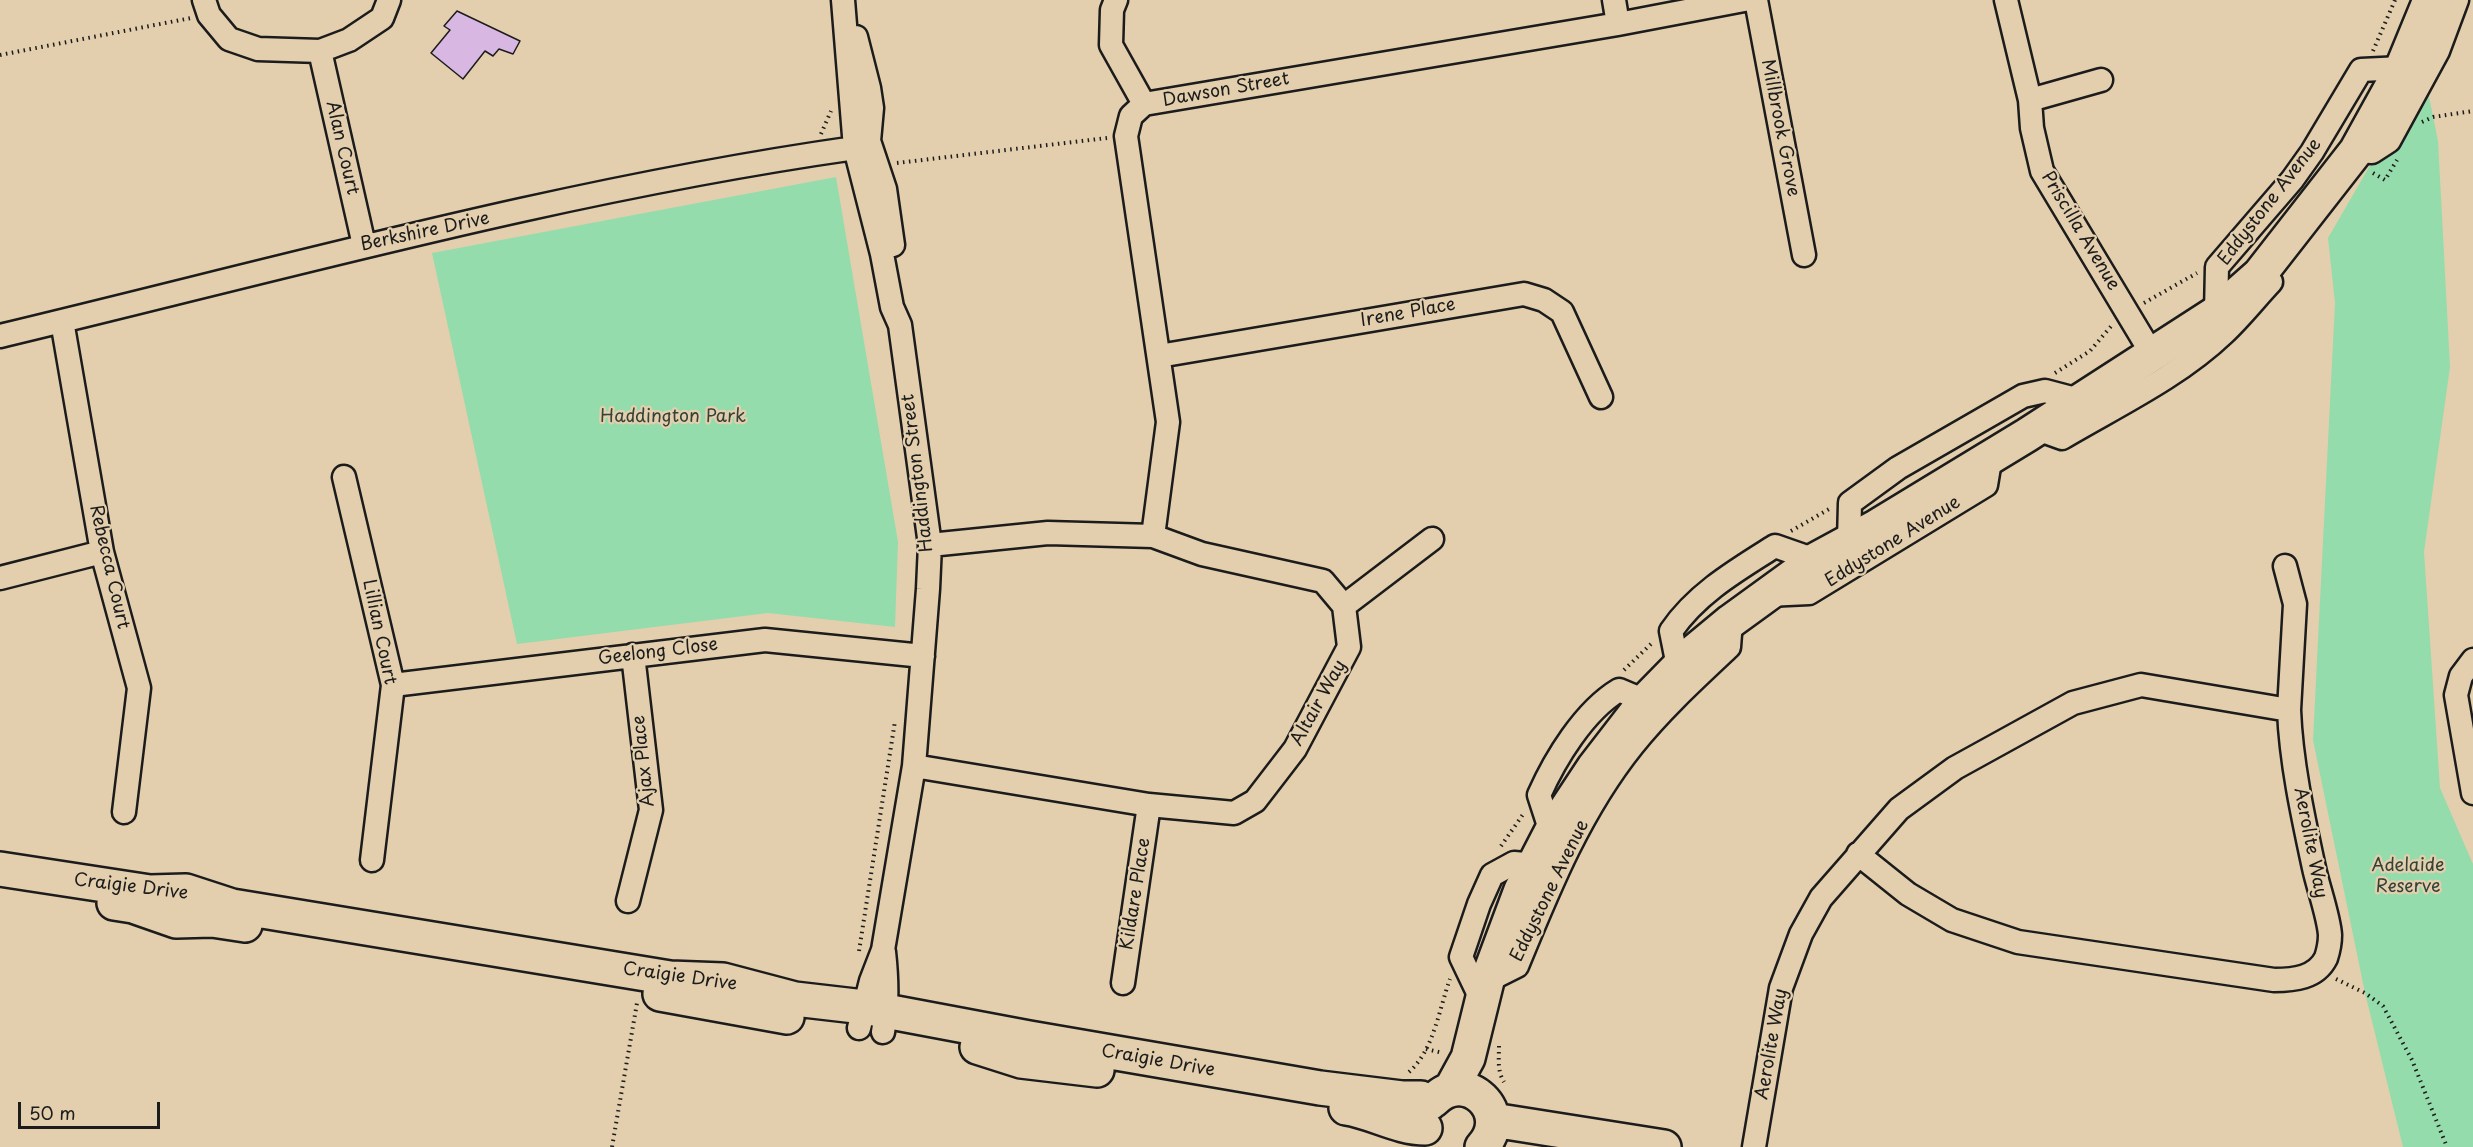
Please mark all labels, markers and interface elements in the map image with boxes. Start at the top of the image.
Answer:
street label: Millbrook Grove [1756,58,1804,198]
street label: Dawson Street [1161,68,1291,112]
street label: Alan Court [321,99,363,197]
street label: Eddystone Avenue [2214,134,2326,270]
street label: Priscilla Avenue [2036,168,2124,294]
street label: Berkshire Drive [358,208,492,256]
street label: Irene Place [1359,294,1457,332]
street label: Haddington Street [898,393,938,553]
park label: Haddington Park [600,406,746,428]
street label: Eddystone Avenue [1822,492,1964,592]
street label: Rebecca Court [84,503,134,631]
street label: Lillian Court [357,577,401,687]
street label: Geelong Close [597,634,719,670]
street label: Altair Way [1287,656,1351,750]
street label: Ajax Place [628,714,660,808]
street label: Aerolite Way [2289,786,2331,900]
street label: Eddystone Avenue [1506,817,1594,965]
street label: Kildare Place [1116,836,1156,952]
park label: Adelaide Reserve [2372,855,2444,898]
street label: Craigie Drive [73,869,189,905]
street label: Craigie Drive [622,958,738,996]
street label: Aerolite Way [1752,987,1792,1101]
street label: Craigie Drive [1099,1040,1217,1082]
scale bar [21,1090,164,1128]
text: 50 m [29,1099,76,1126]

